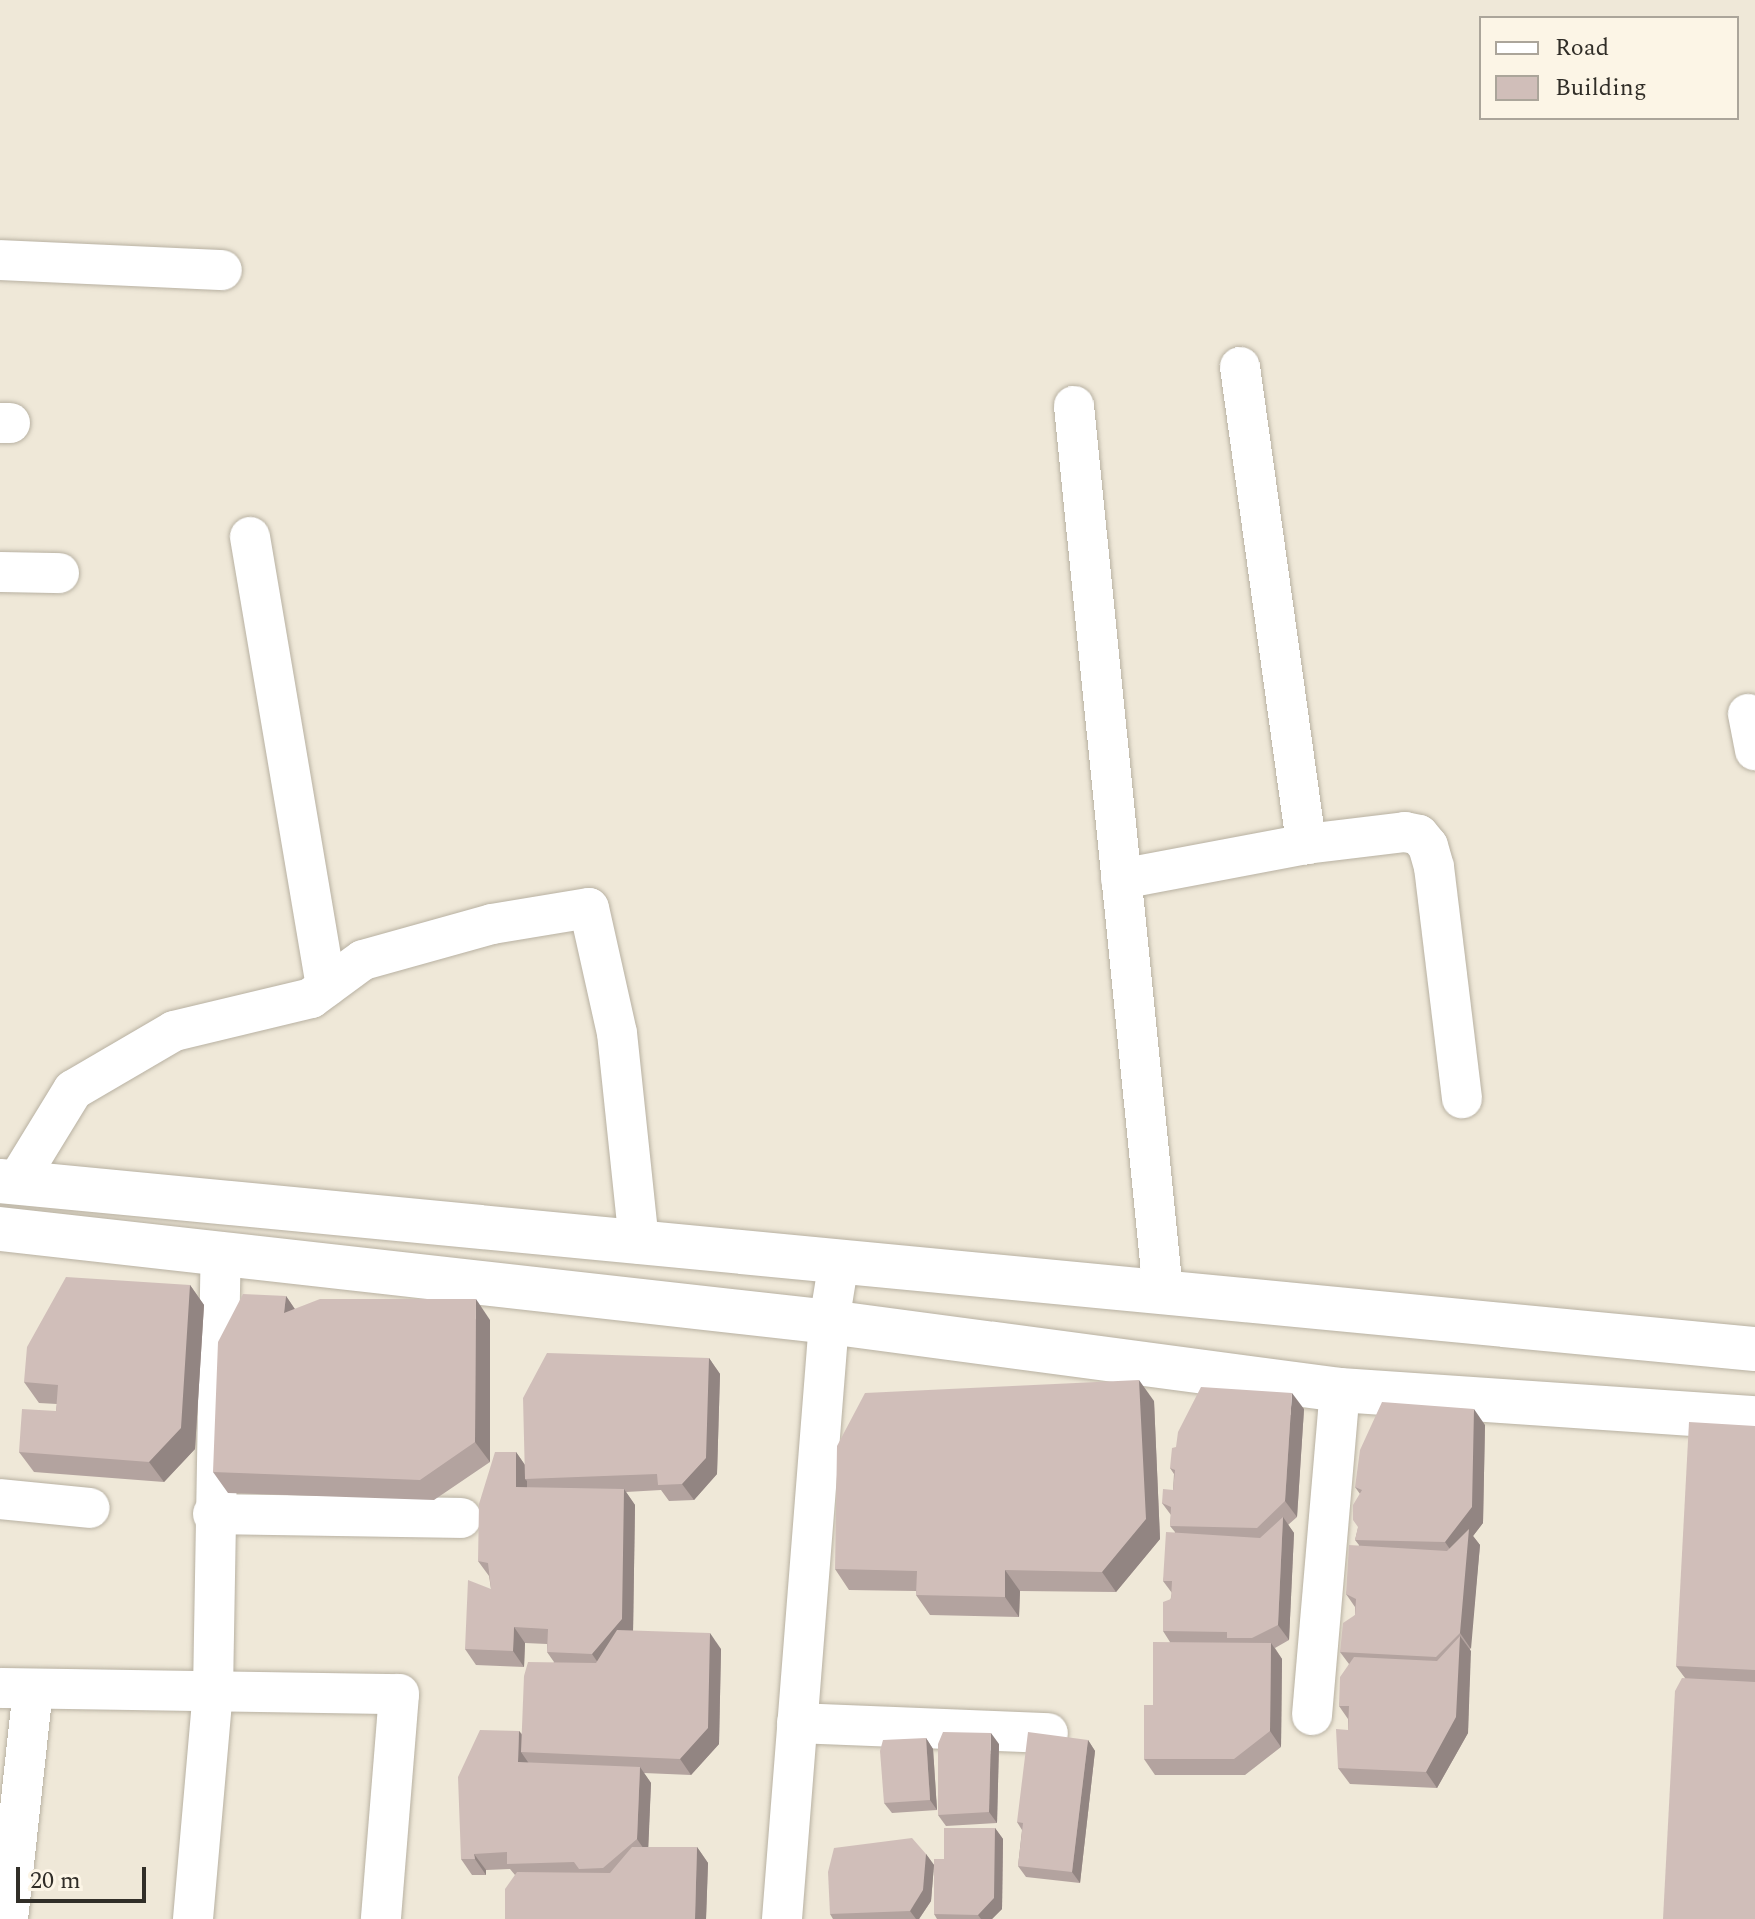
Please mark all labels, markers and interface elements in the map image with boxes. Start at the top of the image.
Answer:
legend [1479,16,1739,120]
text: Road [1555,30,1609,66]
text: Building [1555,70,1647,106]
scale bar [20,1851,150,1901]
text: 20 m [30,1863,81,1899]

